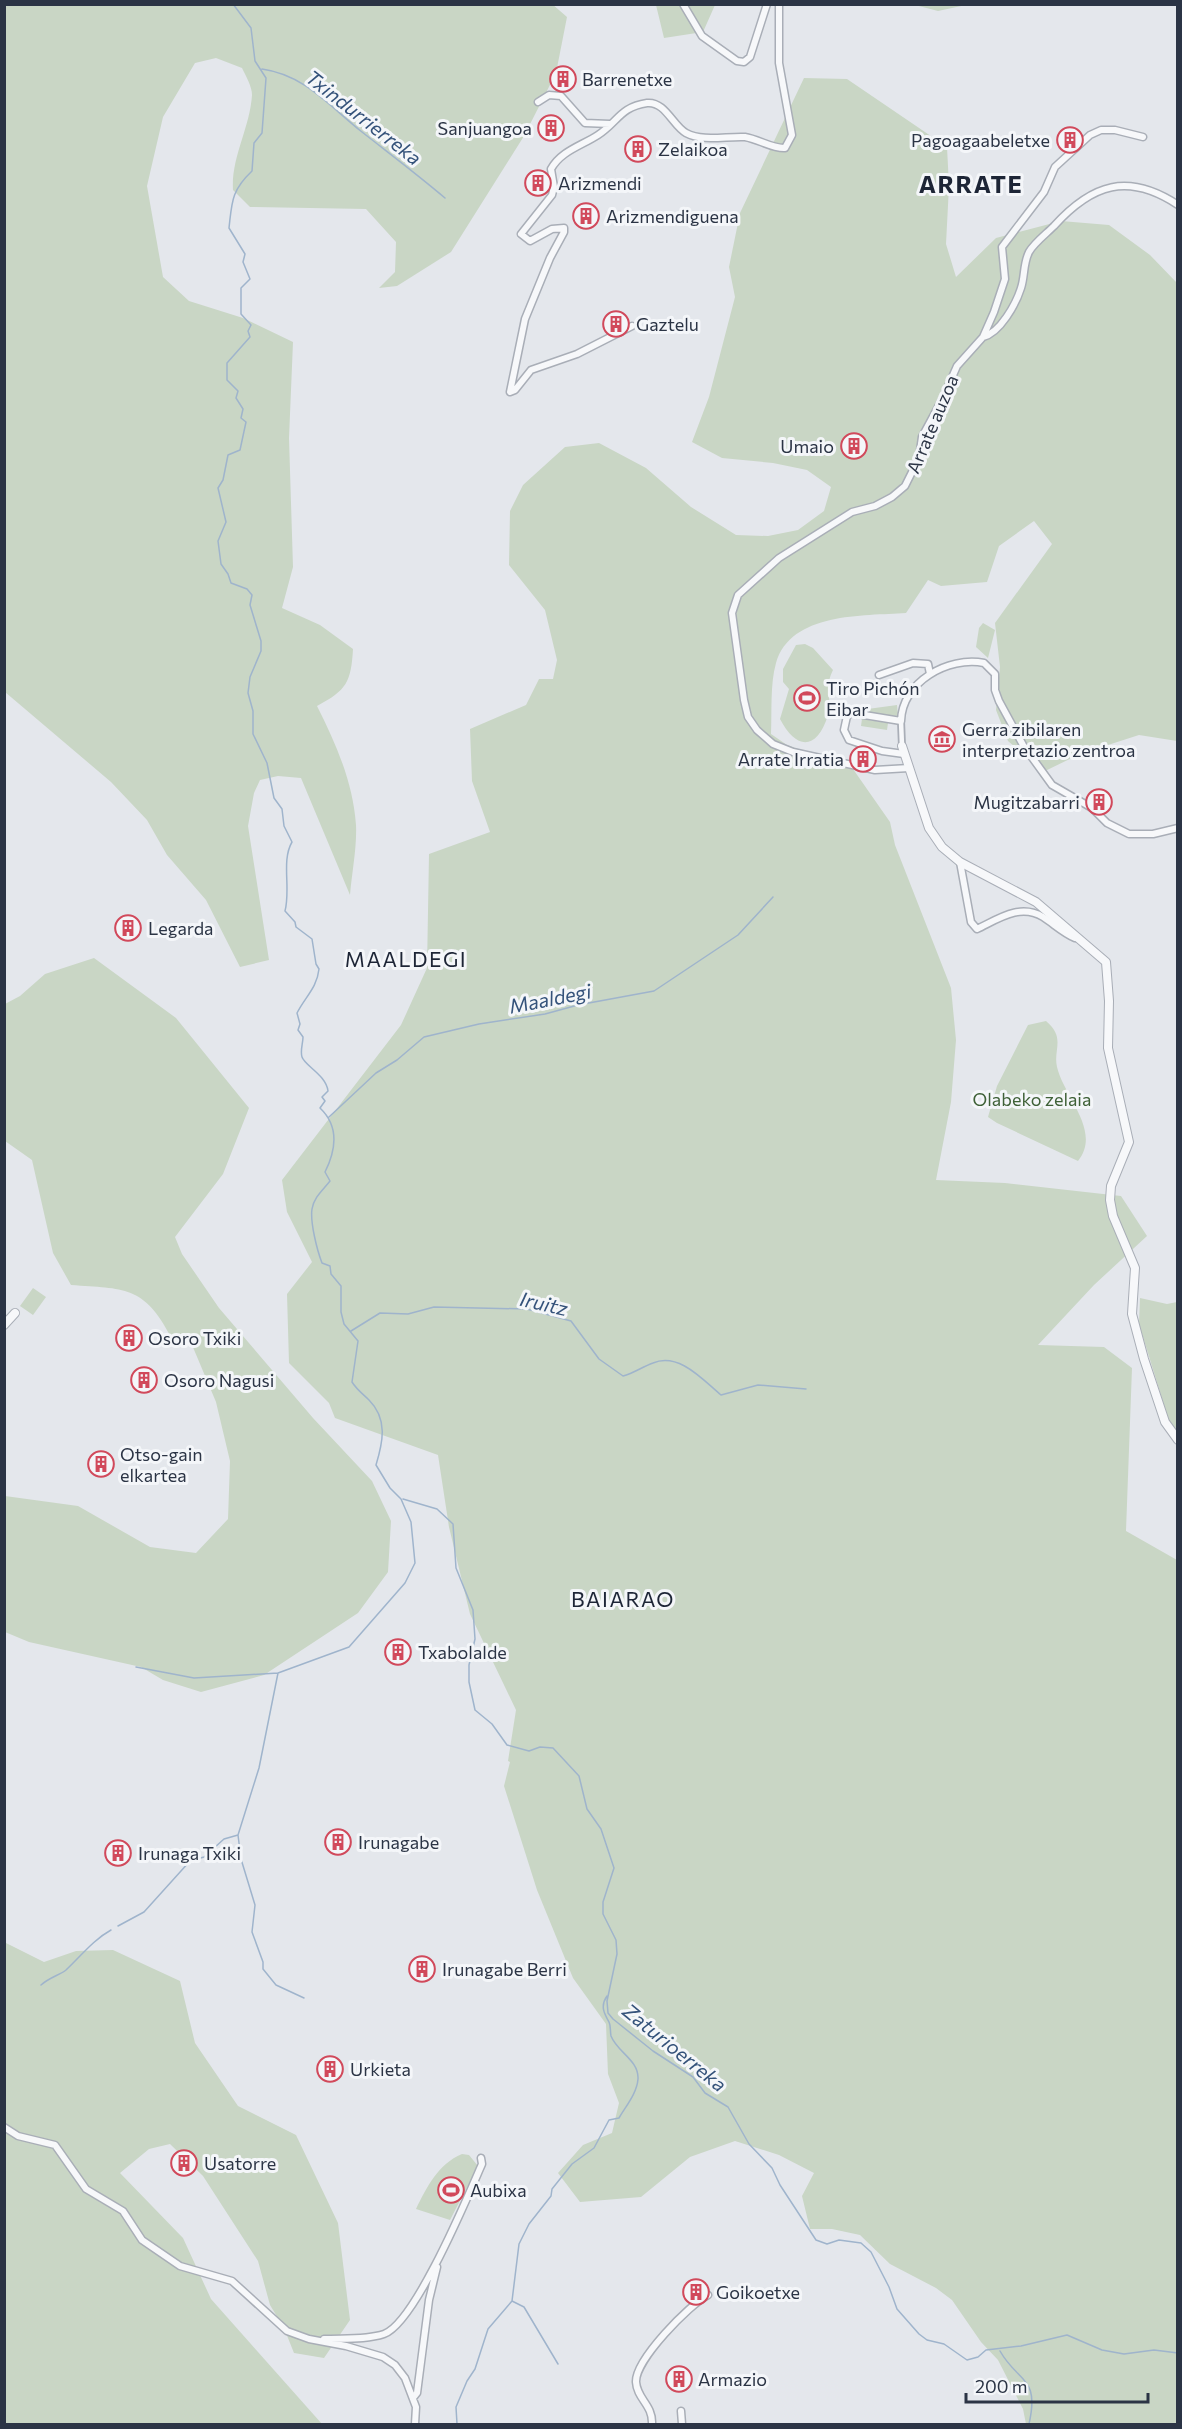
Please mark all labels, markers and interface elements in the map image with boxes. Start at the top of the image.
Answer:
water label: Txindurrierreka [301,64,427,170]
building icon: Barrenetxe [548,64,578,94]
place label: Barrenetxe [582,68,672,90]
building icon: Sanjuangoa [536,113,566,143]
place label: Sanjuangoa [438,117,532,139]
building icon: Pagoagaabeletxe [1055,125,1085,155]
place label: Pagoagaabeletxe [911,129,1050,151]
building icon: Zelaikoa [623,134,653,164]
place label: Zelaikoa [658,138,728,160]
building icon: Arizmendi [523,168,553,198]
district label: ARRATE [919,169,1023,198]
place label: Arizmendi [558,172,642,194]
building icon: Arizmendiguena [571,201,601,231]
place label: Arizmendiguena [606,205,739,227]
building icon: Gaztelu [601,309,631,339]
place label: Gaztelu [636,313,699,335]
street label: Arrate auzoa [901,371,963,477]
building icon: Umaio [839,431,869,461]
place label: Umaio [780,435,834,457]
place label: Tiro Pichón Eibar [826,677,919,720]
sports icon: Tiro Pichón Eibar [792,683,822,713]
place label: Gerra zibilaren interpretazio zentroa [962,718,1136,761]
museum icon: Gerra zibilaren interpretazio zentroa [927,724,957,754]
building icon: Arrate Irratia [848,744,878,774]
place label: Arrate Irratia [738,748,844,770]
building icon: Mugitzabarri [1084,787,1114,817]
place label: Mugitzabarri [974,791,1080,813]
building icon: Legarda [113,913,143,943]
place label: Legarda [148,917,214,939]
district label: MAALDEGI [345,946,467,971]
water label: Maaldegi [507,978,594,1018]
park label: Olabeko zelaia [973,1088,1091,1110]
water label: Iruitz [518,1286,570,1320]
building icon: Osoro Txiki [114,1323,144,1353]
place label: Osoro Txiki [148,1327,241,1349]
building icon: Osoro Nagusi [129,1365,159,1395]
place label: Osoro Nagusi [164,1369,274,1391]
place label: Otso-gain elkartea [120,1443,203,1486]
building icon: Otso-gain elkartea [86,1449,116,1479]
district label: BAIARAO [571,1586,675,1611]
building icon: Txabolalde [383,1637,413,1667]
place label: Txabolalde [418,1641,507,1663]
building icon: Irunagabe [323,1827,353,1857]
place label: Irunagabe [358,1831,439,1853]
building icon: Irunaga Txiki [103,1838,133,1868]
place label: Irunaga Txiki [138,1842,241,1864]
building icon: Irunagabe Berri [407,1954,437,1984]
place label: Irunagabe Berri [442,1958,567,1980]
water label: Zaturioerreka [618,1997,732,2096]
building icon: Urkieta [315,2054,345,2084]
place label: Urkieta [350,2058,411,2080]
building icon: Usatorre [169,2148,199,2178]
place label: Usatorre [204,2152,276,2174]
sports icon: Aubixa [436,2175,466,2205]
place label: Aubixa [470,2179,527,2201]
building icon: Goikoetxe [681,2277,711,2307]
place label: Goikoetxe [716,2281,800,2303]
building icon: Armazio [664,2364,694,2394]
scale bar [966,2366,1148,2404]
place label: Armazio [698,2368,767,2390]
text: 200 m [975,2375,1028,2397]

